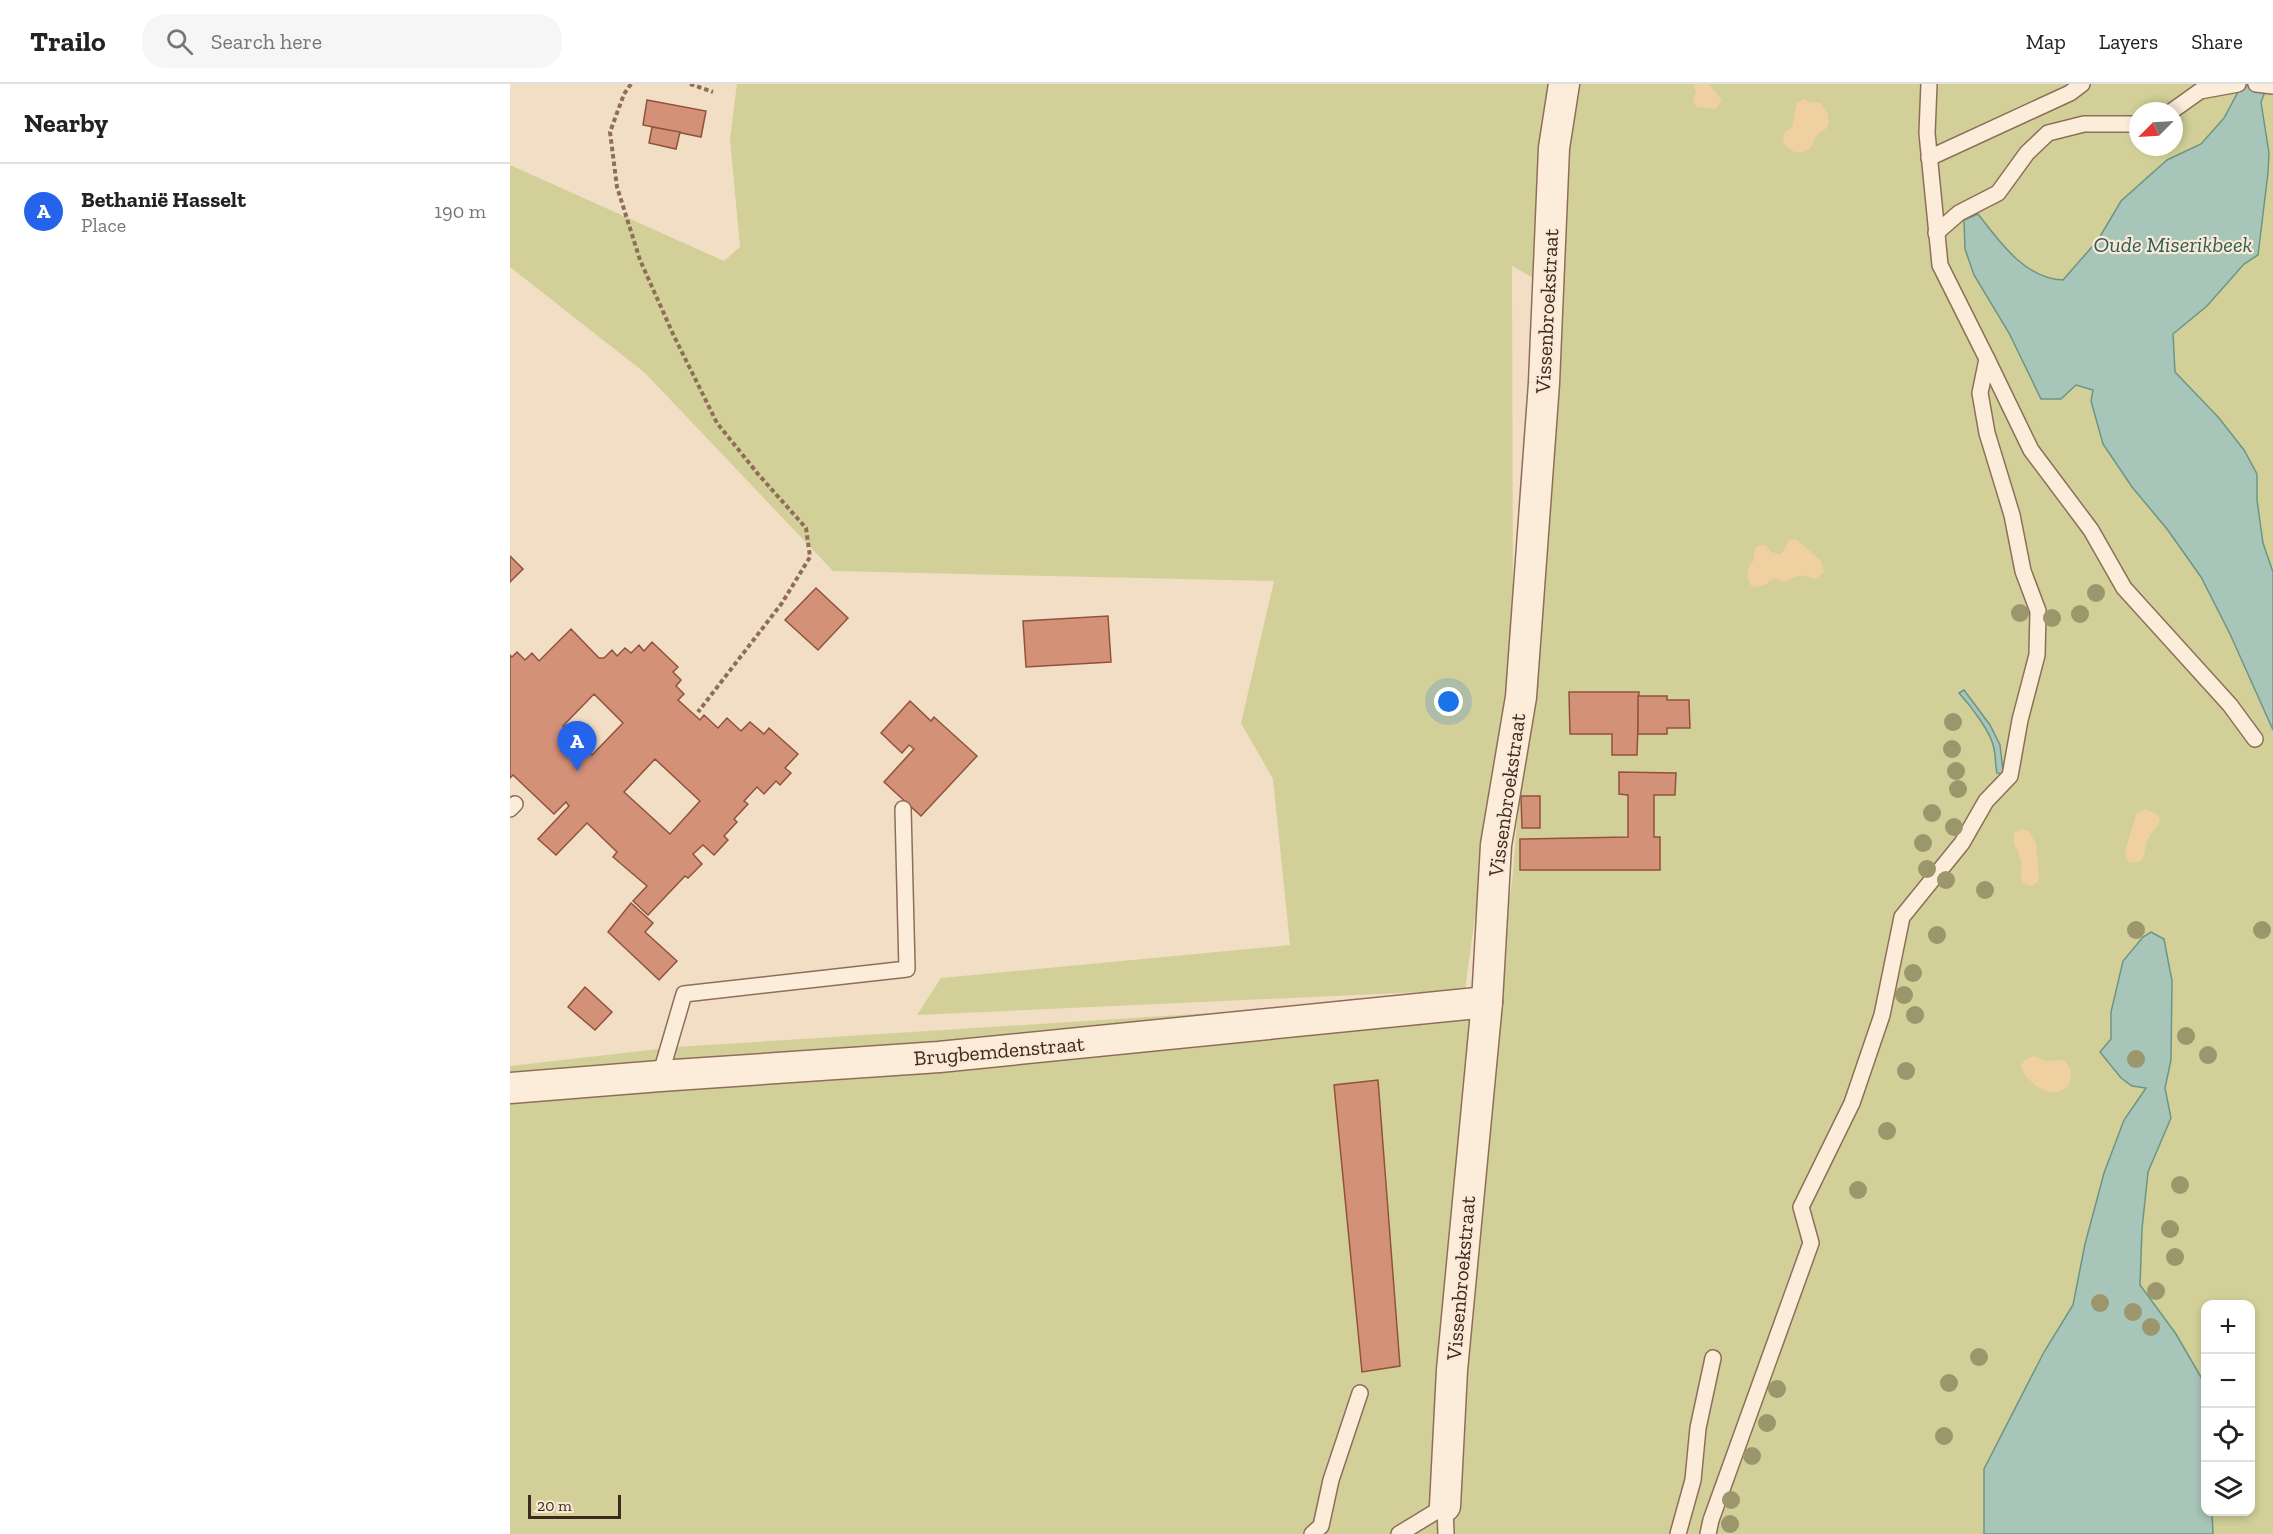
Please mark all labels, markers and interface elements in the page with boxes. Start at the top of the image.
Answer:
search box [142,14,562,68]
text: Trailo [30,25,106,58]
icon: search [163,25,196,58]
text: Search here [211,28,322,55]
text: Map [2026,29,2066,54]
text: Layers [2099,29,2158,54]
text: Share [2191,29,2243,54]
north arrow [2129,102,2183,156]
text: Nearby [24,107,108,139]
text: Bethanië Hasselt [81,186,246,213]
text: A [37,199,50,223]
text: 190 m [434,199,486,223]
text: Place [81,213,126,237]
street label: Vissenbroekstraat [1530,228,1563,395]
water label: Oude Miserikbeek [2094,231,2253,258]
your location [1434,687,1463,716]
street label: Vissenbroekstraat [1483,711,1530,879]
pin: A [558,722,596,771]
street label: Brugbemdenstraat [913,1031,1086,1070]
street label: Vissenbroekstraat [1441,1195,1480,1362]
map controls [2201,1300,2255,1516]
button: + [2201,1300,2255,1354]
button: − [2201,1354,2255,1408]
button: locate [2201,1408,2255,1462]
button: layers [2201,1462,2255,1516]
scale bar [528,1492,621,1520]
text: 20 m [537,1496,572,1515]

